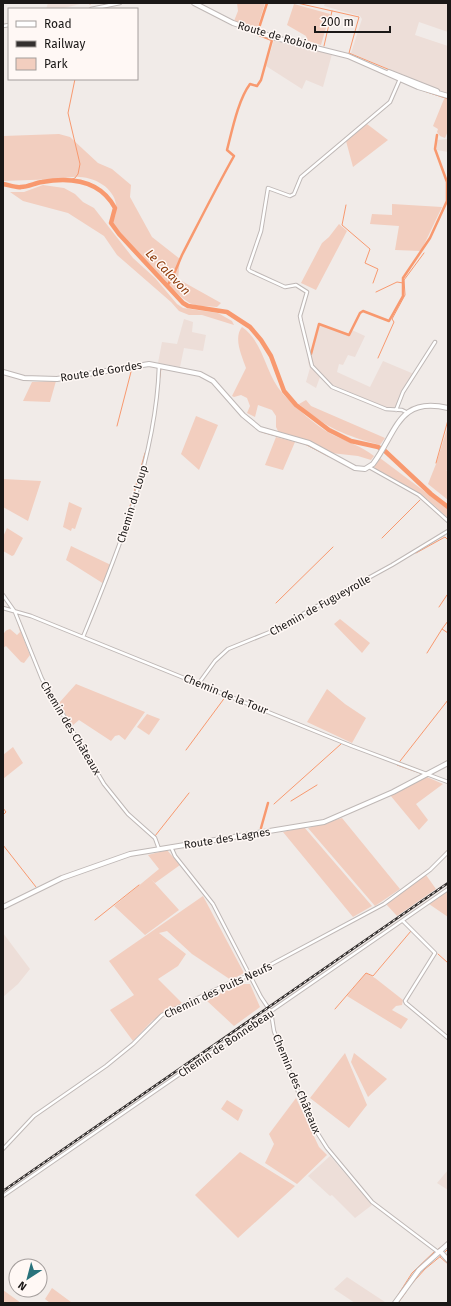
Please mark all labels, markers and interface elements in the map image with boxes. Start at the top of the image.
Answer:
legend [8,8,138,80]
scale bar [315,8,390,34]
text: 200 m [321,15,354,29]
text: Road [44,17,72,31]
street label: Route de Robion [236,19,320,54]
text: Railway [44,37,85,51]
text: Park [44,57,68,71]
water label: Le Calavon [143,246,193,298]
street label: Route de Gordes [59,359,143,384]
street label: Chemin du Loup [114,464,151,545]
street label: Chemin de Fugueyrolle [268,572,373,639]
street label: Chemin de la Tour [182,672,271,718]
street label: Chemin des Châteaux [37,679,104,778]
street label: Route des Lagnes [183,825,271,852]
street label: Chemin des Puits Neufs [162,960,274,1021]
street label: Chemin de Bonnebeau [176,1007,277,1080]
street label: Chemin des Châteaux [270,1032,324,1137]
north arrow [8,1258,48,1298]
text: N [16,1278,29,1293]

